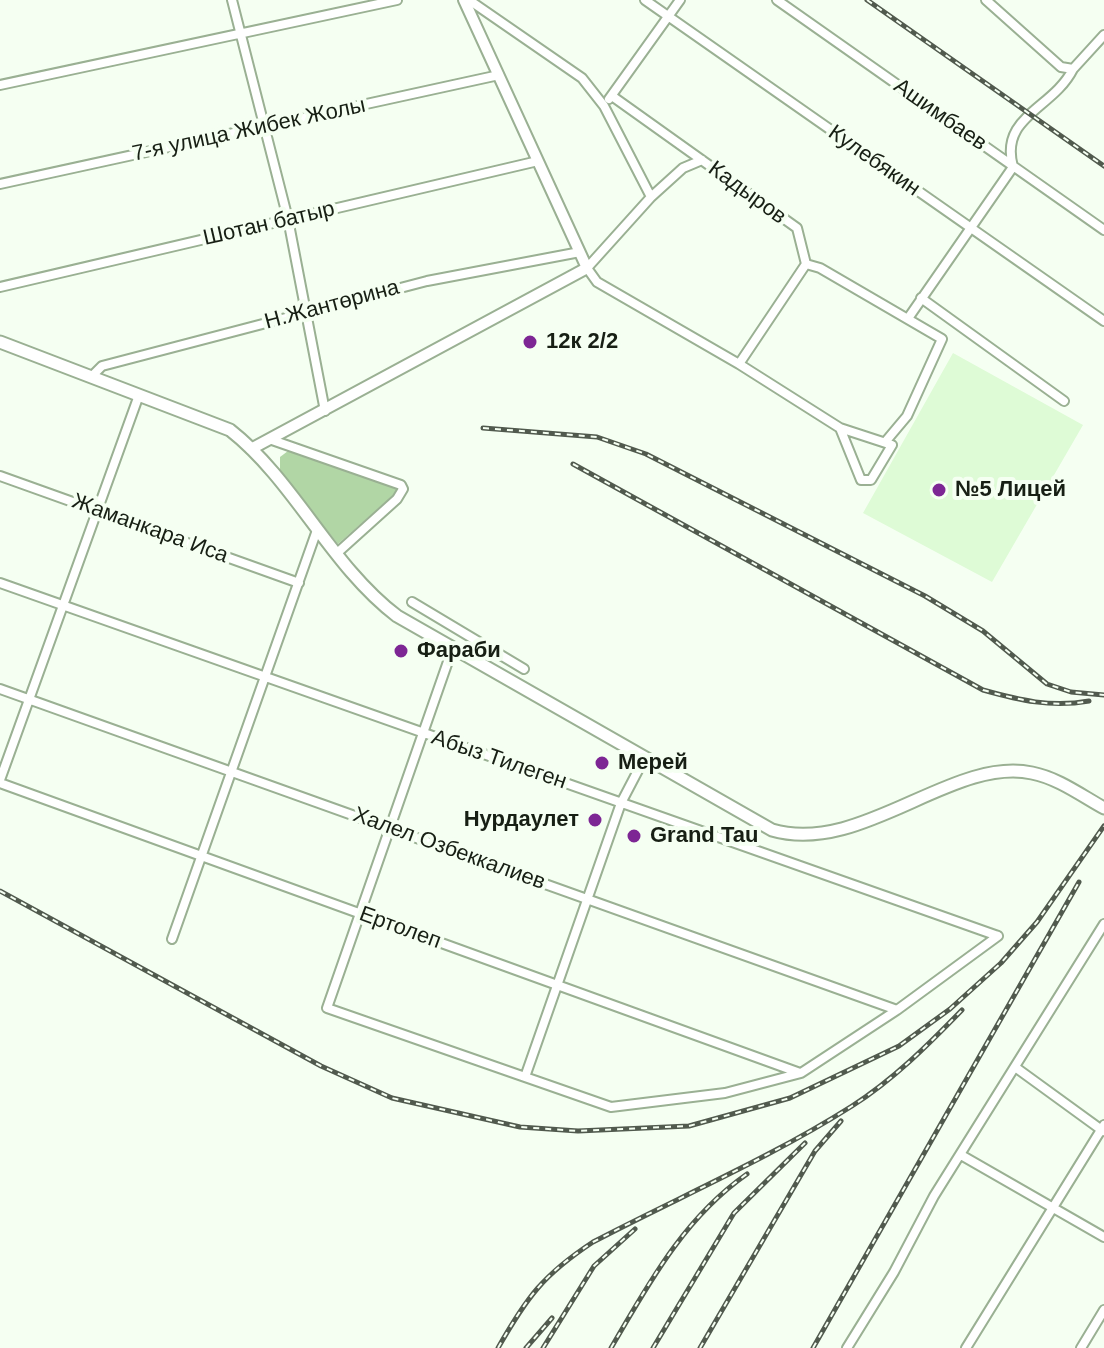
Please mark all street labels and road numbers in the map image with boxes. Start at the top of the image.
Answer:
street label: Ашимбаев [888,73,992,157]
street label: 7-я улица Жибек Жолы [130,92,368,168]
street label: Кулебякин [823,120,925,202]
street label: Кадыров [703,156,791,230]
street label: Шотан батыр [201,196,337,252]
street label: Н.Жантөрина [262,274,402,336]
street label: Жаманкара Иса [68,489,232,569]
street label: Абыз Тилеген [428,725,570,795]
street label: Халел Озбеккалиев [349,802,549,896]
street label: Ертолеп [356,901,444,955]

